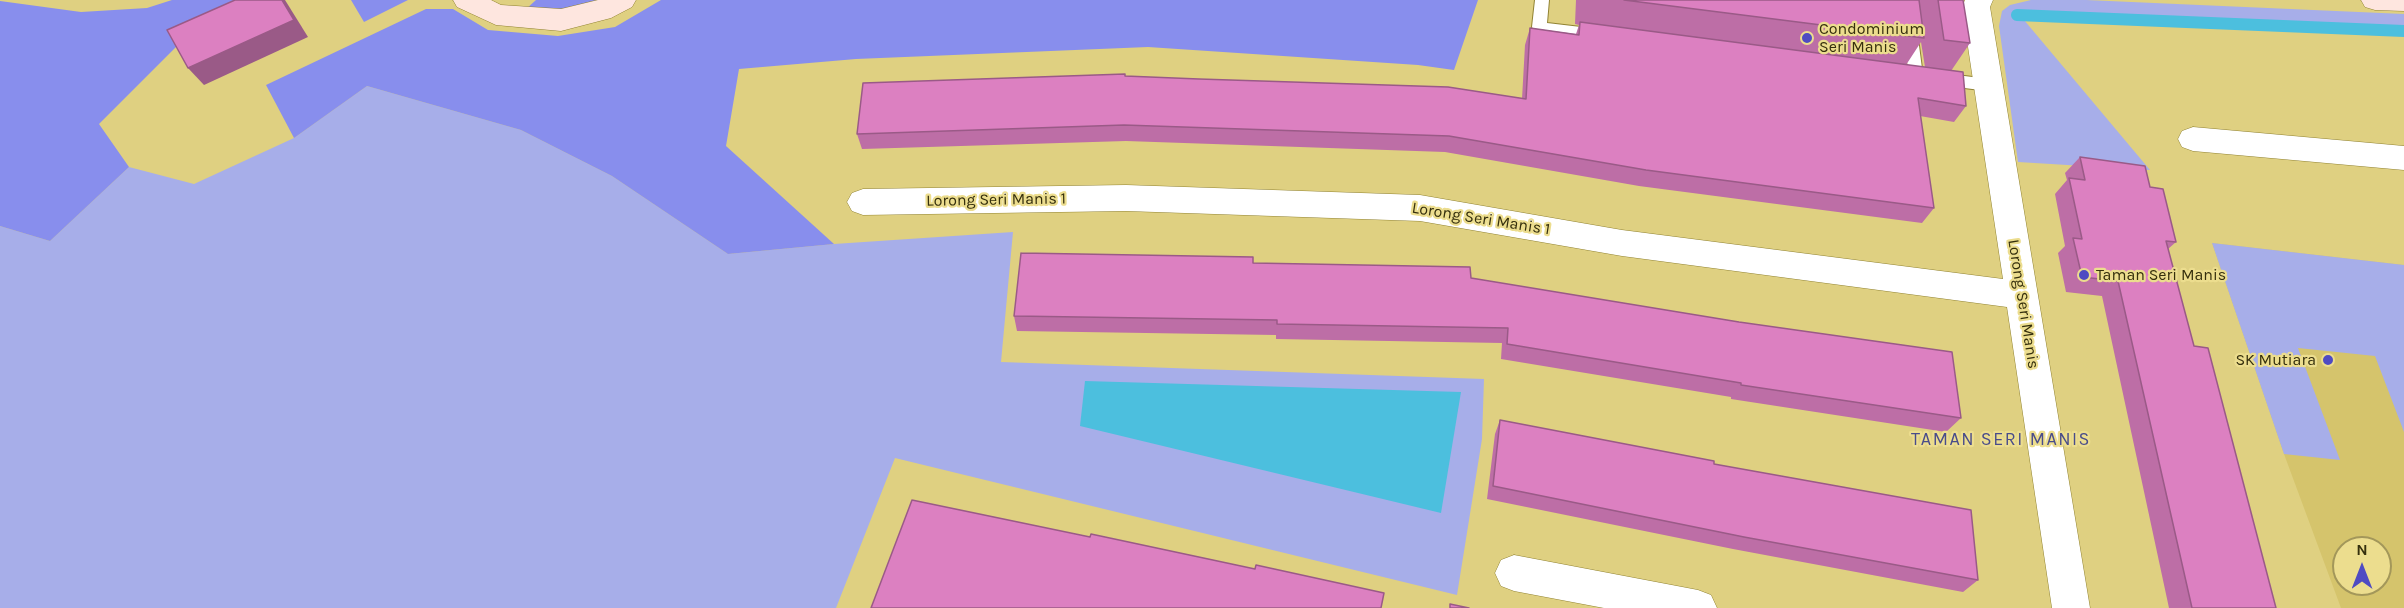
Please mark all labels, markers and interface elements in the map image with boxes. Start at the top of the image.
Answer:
place label: Condominium Seri Manis [1819,19,1924,57]
marker: Condominium Seri Manis [1800,31,1814,45]
street label: Lorong Seri Manis 1 [926,189,1066,211]
street label: Lorong Seri Manis 1 [1410,199,1552,239]
street label: Lorong Seri Manis [2003,238,2043,370]
place label: Taman Seri Manis [2096,265,2226,285]
marker: Taman Seri Manis [2077,268,2091,282]
place label: SK Mutiara [2235,350,2316,370]
marker: SK Mutiara [2321,353,2335,367]
district label: TAMAN SERI MANIS [1911,429,2091,451]
north arrow [2332,536,2392,596]
text: N [2356,540,2368,559]

